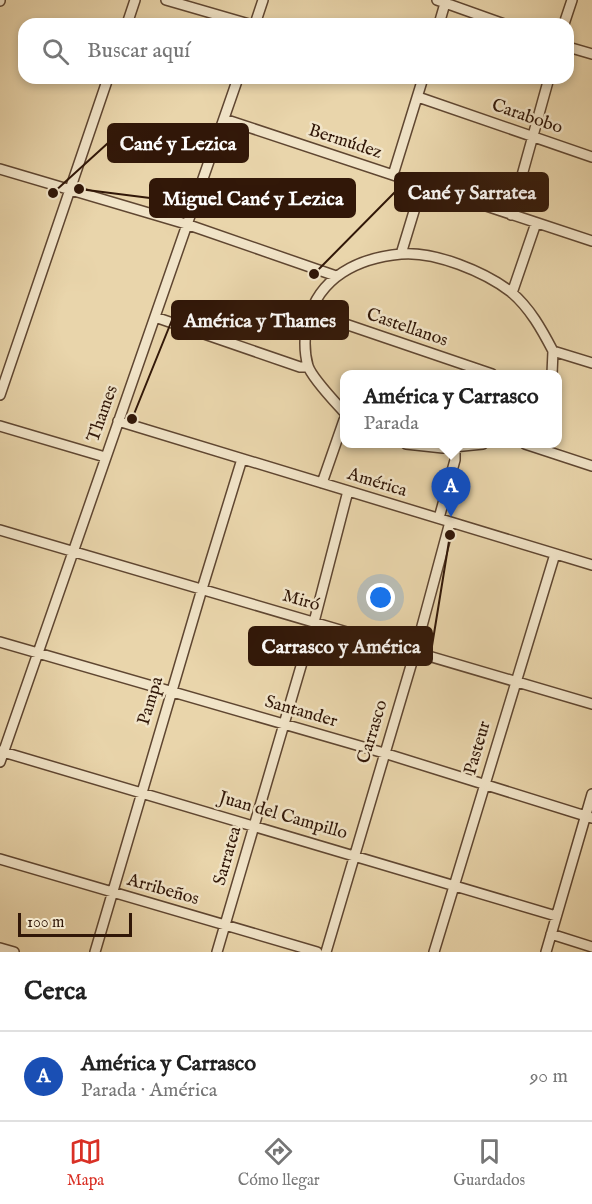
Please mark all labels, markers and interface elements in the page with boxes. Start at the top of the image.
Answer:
search box [18,18,574,84]
icon: search [39,35,72,68]
text: Buscar aquí [87,37,190,65]
street label: Carabobo [488,94,566,140]
street label: Bermúdez [305,119,385,165]
callout: Cané y Lezica [108,124,248,162]
text: Cané y Lezica [120,132,237,157]
callout: Cané y Sarratea [395,173,548,211]
callout: Miguel Cané y Lezica [150,179,355,217]
text: Cané y Sarratea [408,181,536,206]
text: Miguel Cané y Lezica [162,187,344,212]
callout: América y Thames [172,301,348,339]
street label: Castellanos [363,303,451,353]
text: América y Thames [183,309,336,334]
popup [340,370,562,448]
street label: Thames [82,382,124,446]
text: América y Carrasco [363,383,539,411]
text: Parada [363,411,419,436]
street label: América [343,463,410,503]
pin: A [432,468,470,517]
your location [366,583,395,612]
street label: Miró [280,585,323,617]
callout: Carrasco y América [249,627,432,665]
text: Carrasco y América [261,635,421,660]
street label: Pampa [133,674,169,728]
street label: Santander [262,691,340,733]
street label: Carrasco [352,697,394,767]
street label: Pasteur [459,718,497,778]
street label: Juan del Campillo [214,786,350,845]
street label: Sarratea [209,824,247,888]
street label: Arribeños [123,869,202,911]
scale bar [18,910,132,938]
text: 100 m [27,913,64,933]
text: Cerca [24,975,86,1008]
text: América y Carrasco [81,1050,256,1078]
text: A [37,1064,50,1089]
text: 90 m [530,1064,568,1089]
text: Parada · América [81,1078,217,1103]
tab: Mapa [67,1135,104,1191]
tab: Cómo llegar [238,1135,320,1191]
tab: Guardados [453,1135,525,1191]

